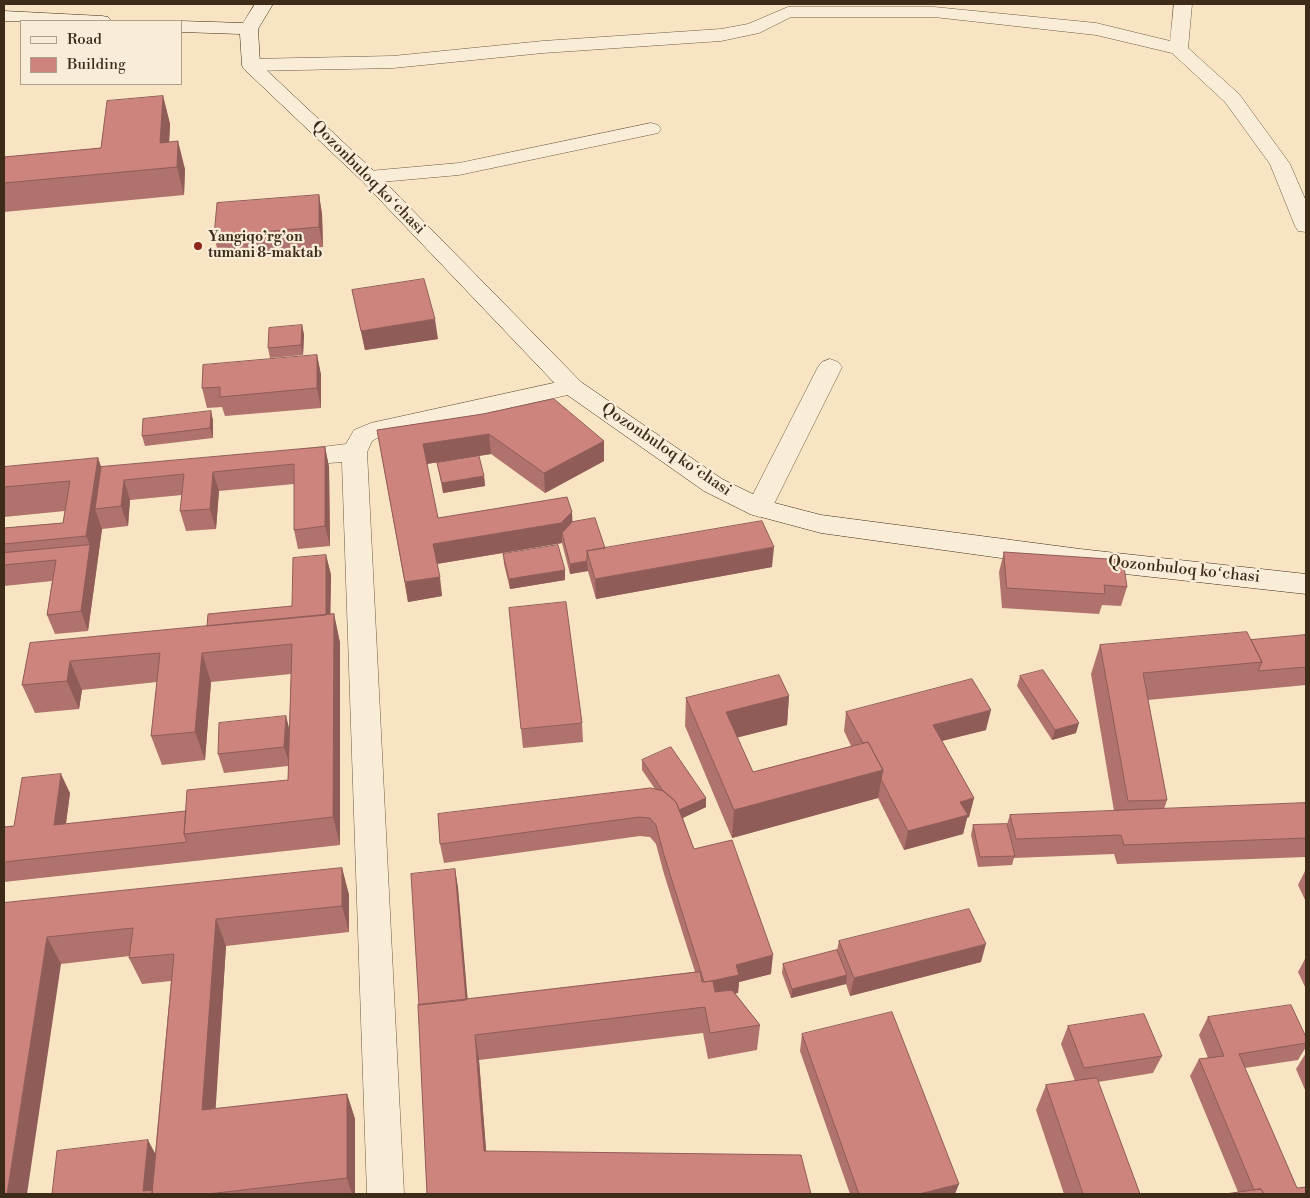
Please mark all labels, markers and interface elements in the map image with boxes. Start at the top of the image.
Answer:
legend [20,20,182,85]
text: Road [67,30,102,49]
text: Building [67,55,126,74]
street label: Qozonbuloq koʻchasi [307,117,429,239]
place label: Yangiqo’rg’on tumani 8-maktab [208,230,322,262]
marker: Yangiqo’rg’on tumani 8-maktab [192,240,204,252]
street label: Qozonbuloq koʻchasi [597,399,735,501]
street label: Qozonbuloq koʻchasi [1107,552,1261,588]

